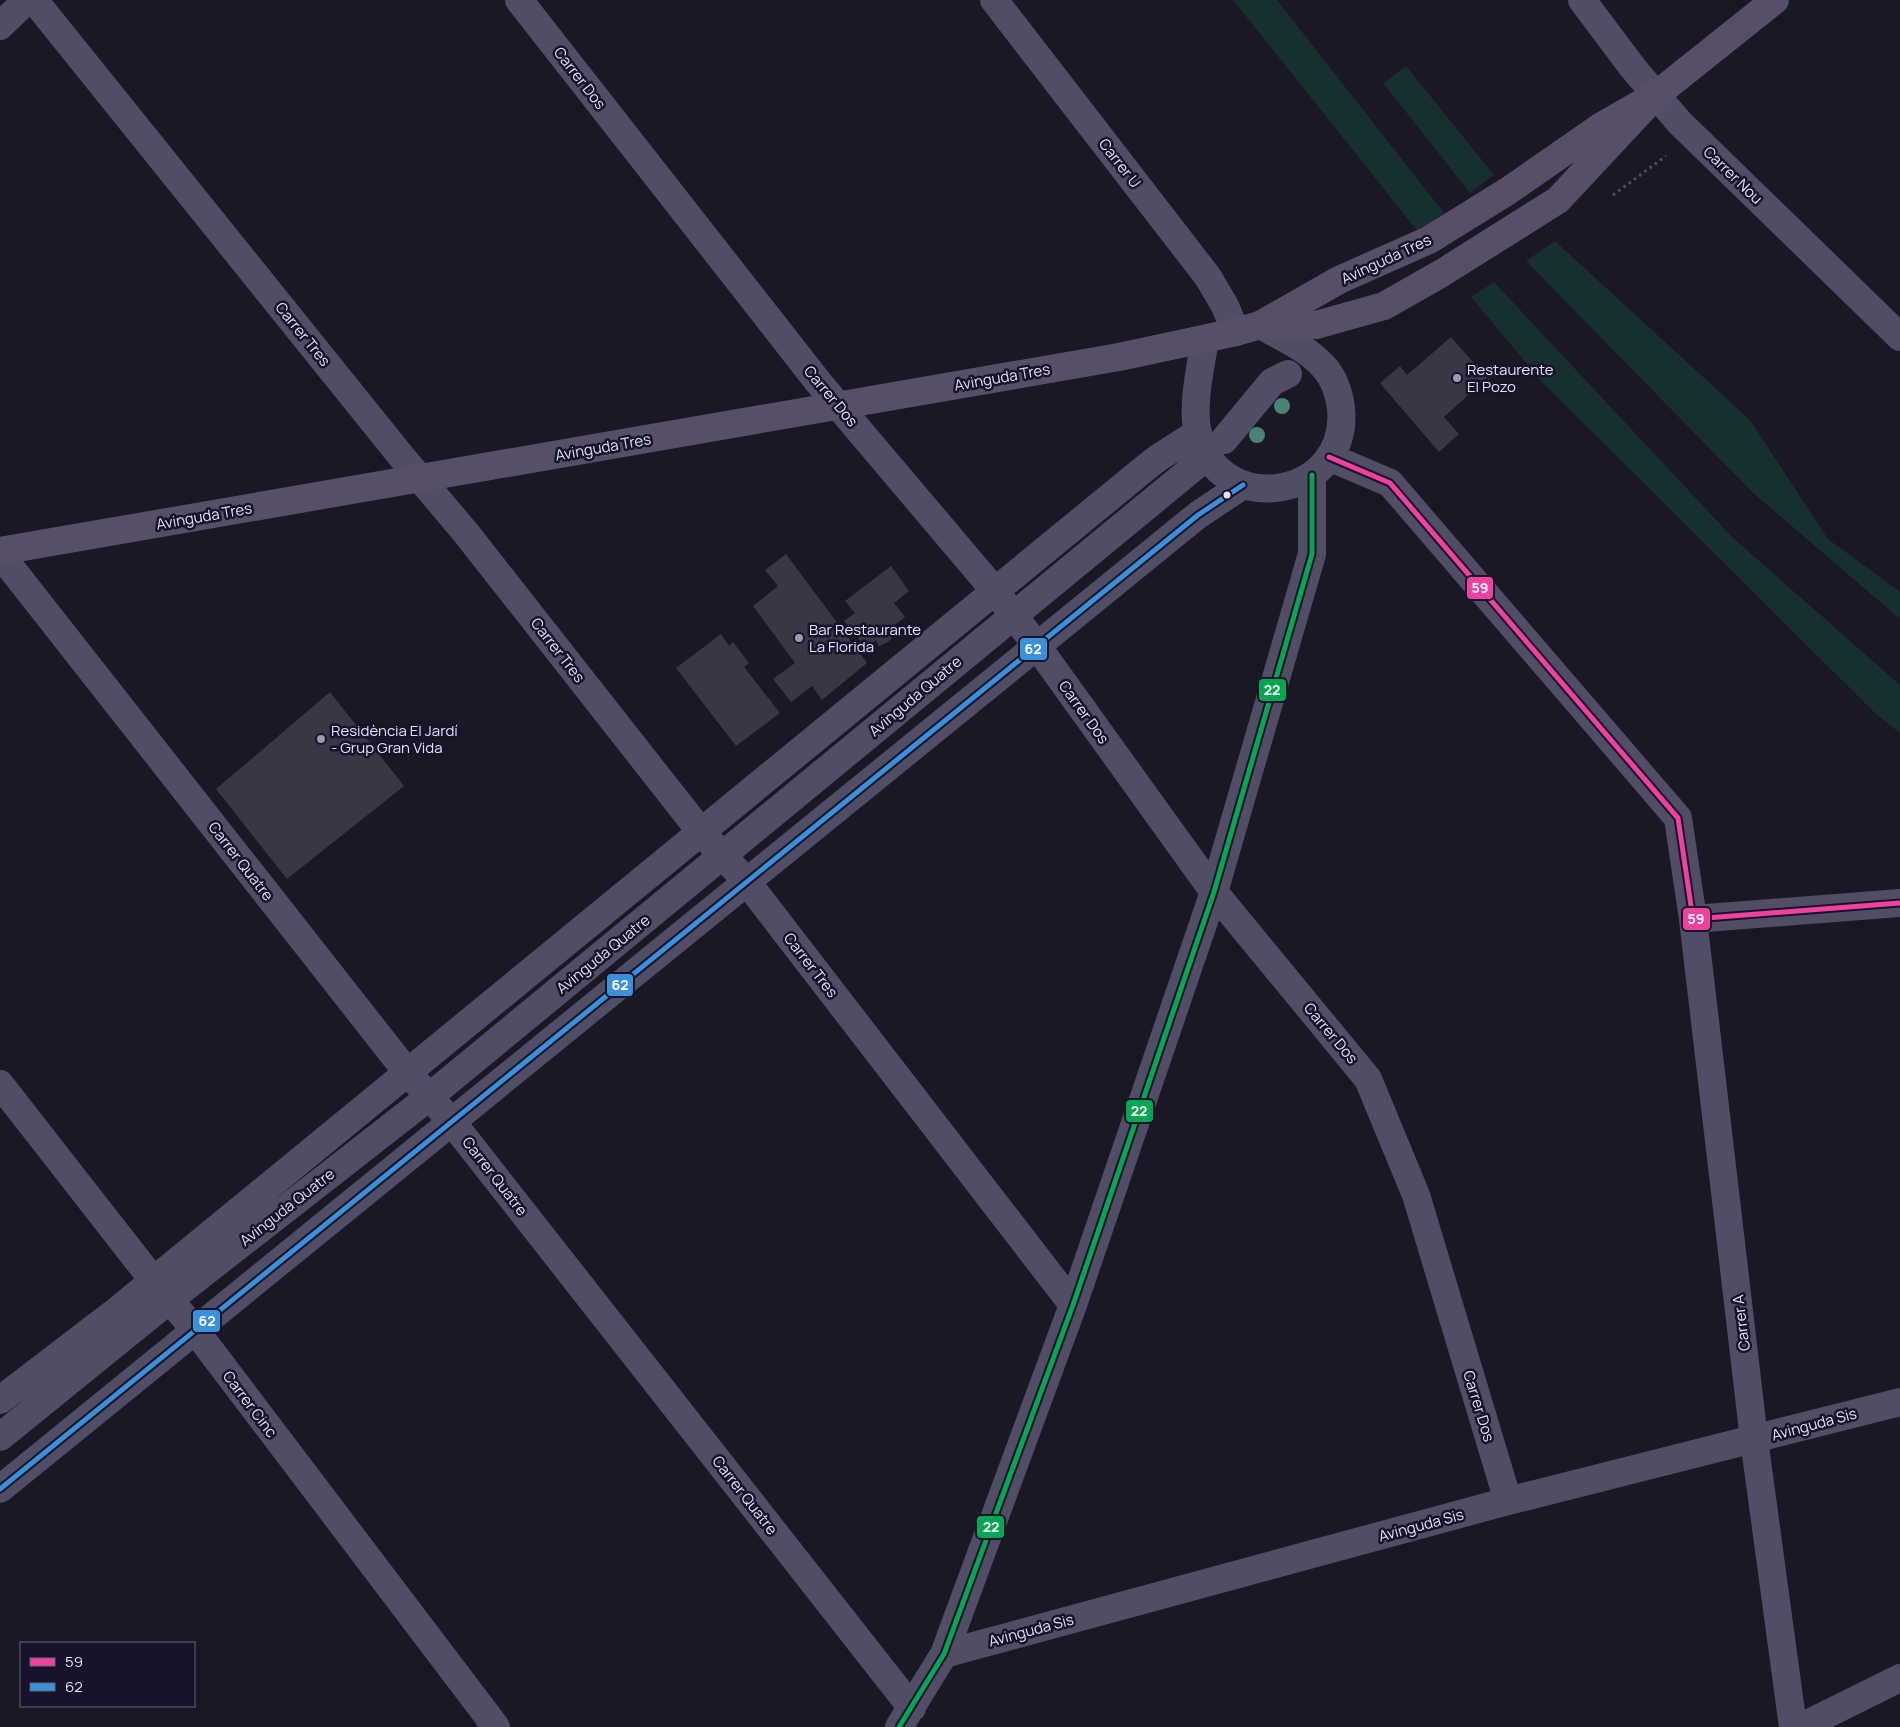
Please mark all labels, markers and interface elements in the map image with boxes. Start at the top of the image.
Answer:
street label: Carrer Dos [549,43,611,114]
street label: Carrer U [1094,134,1146,192]
street label: Carrer Nou [1699,141,1767,209]
street label: Avinguda Tres [1338,229,1435,289]
street label: Carrer Tres [271,297,335,371]
street label: Avinguda Tres [952,358,1052,396]
place label: Restaurente El Pozo [1467,359,1554,397]
street label: Carrer Dos [799,361,863,431]
marker: Restaurente El Pozo [1451,372,1463,384]
street label: Avinguda Tres [553,428,653,466]
unlabelled marker [1222,490,1232,500]
street label: Avinguda Tres [154,497,254,535]
line badge: 59 [1466,576,1494,600]
text: 59 [1472,578,1488,597]
street label: Carrer Tres [526,613,590,687]
place label: Bar Restaurante La Florida [809,619,921,657]
marker: Bar Restaurante La Florida [793,632,805,644]
line badge: 62 [1019,637,1048,661]
text: 62 [1024,639,1042,658]
street label: Avinguda Quatre [864,651,966,741]
street label: Carrer Dos [1054,676,1114,748]
line badge: 22 [1258,678,1287,702]
text: 22 [1264,680,1280,699]
place label: Residència El Jardí - Grup Gran Vida [331,720,458,758]
marker: Residència El Jardí - Grup Gran Vida [315,733,327,745]
street label: Carrer Quatre [203,817,279,905]
line badge: 59 [1682,907,1711,931]
street label: Avinguda Quatre [552,909,654,998]
text: 59 [1688,909,1704,928]
street label: Carrer Tres [779,928,843,1002]
line badge: 62 [606,973,634,997]
text: 62 [611,975,629,994]
street label: Carrer Dos [1299,998,1363,1068]
line badge: 22 [1125,1099,1154,1123]
text: 22 [1131,1101,1147,1120]
street label: Carrer Quatre [457,1132,533,1220]
street label: Avinguda Quatre [235,1163,339,1251]
street label: Carrer A [1727,1293,1755,1352]
line badge: 62 [192,1309,221,1333]
text: 62 [198,1311,216,1330]
street label: Carrer Cinc [218,1366,282,1442]
street label: Carrer Dos [1458,1368,1500,1444]
street label: Avinguda Sis [1769,1402,1859,1445]
street label: Carrer Quatre [707,1451,783,1539]
street label: Avinguda Sis [1376,1503,1466,1546]
line badge: 22 [976,1515,1005,1539]
text: 22 [983,1517,999,1536]
street label: Avinguda Sis [986,1608,1076,1651]
legend [20,1642,195,1707]
text: 59 [65,1651,83,1672]
text: 62 [65,1676,83,1697]

